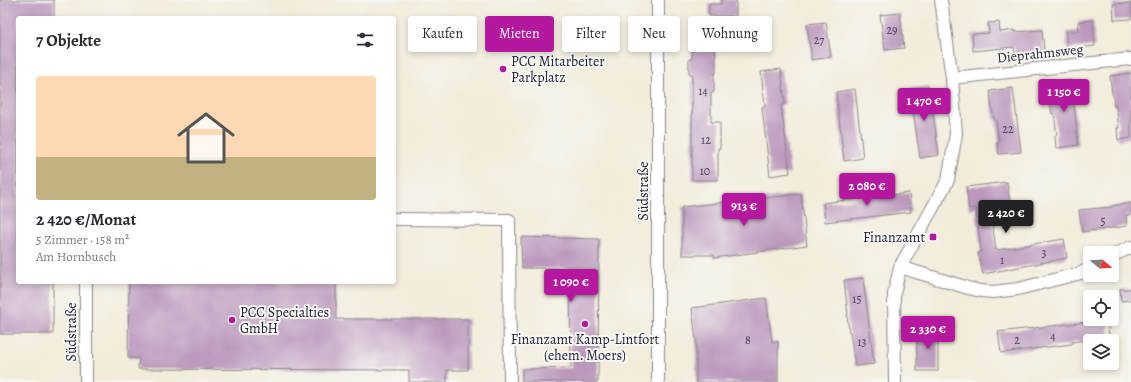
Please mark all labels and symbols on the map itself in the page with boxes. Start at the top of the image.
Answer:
house number: 29 [886,22,898,38]
house number: 27 [814,32,825,48]
street label: Dieprahmsweg [996,40,1084,67]
place label: PCC Mitarbeiter Parkplatz [511,52,605,87]
marker: PCC Mitarbeiter Parkplatz [498,64,508,74]
pin: 1 150 € [1027,79,1101,113]
house number: 14 [698,83,708,99]
pin: 1 470 € [887,88,961,122]
house number: 22 [1002,121,1014,137]
house number: 12 [701,132,711,148]
street label: Südstraße [634,161,653,221]
house number: 10 [700,163,710,179]
pin: 2 080 € [830,173,904,207]
pin: 913 € [716,193,772,227]
pin: 2 420 € [969,200,1043,234]
house number: 5 [1100,213,1106,229]
place label: Finanzamt [863,228,925,247]
marker: Finanzamt [928,232,938,242]
house number: 3 [1042,245,1047,261]
north arrow [1083,246,1119,282]
house number: 1 [1000,252,1004,268]
pin: 1 090 € [534,269,608,303]
house number: 15 [852,291,862,307]
street label: Südstraße [62,302,81,362]
place label: PCC Specialties GmbH [240,303,329,338]
marker: PCC Specialties GmbH [227,315,237,325]
pin: 2 330 € [891,316,965,350]
marker: Finanzamt Kamp-Lintfort (ehem. Moers) [580,319,590,329]
house number: 4 [1050,328,1056,344]
place label: Finanzamt Kamp-Lintfort (ehem. Moers) [511,330,660,365]
house number: 8 [745,332,751,348]
house number: 2 [1014,332,1020,348]
house number: 13 [857,334,867,350]

